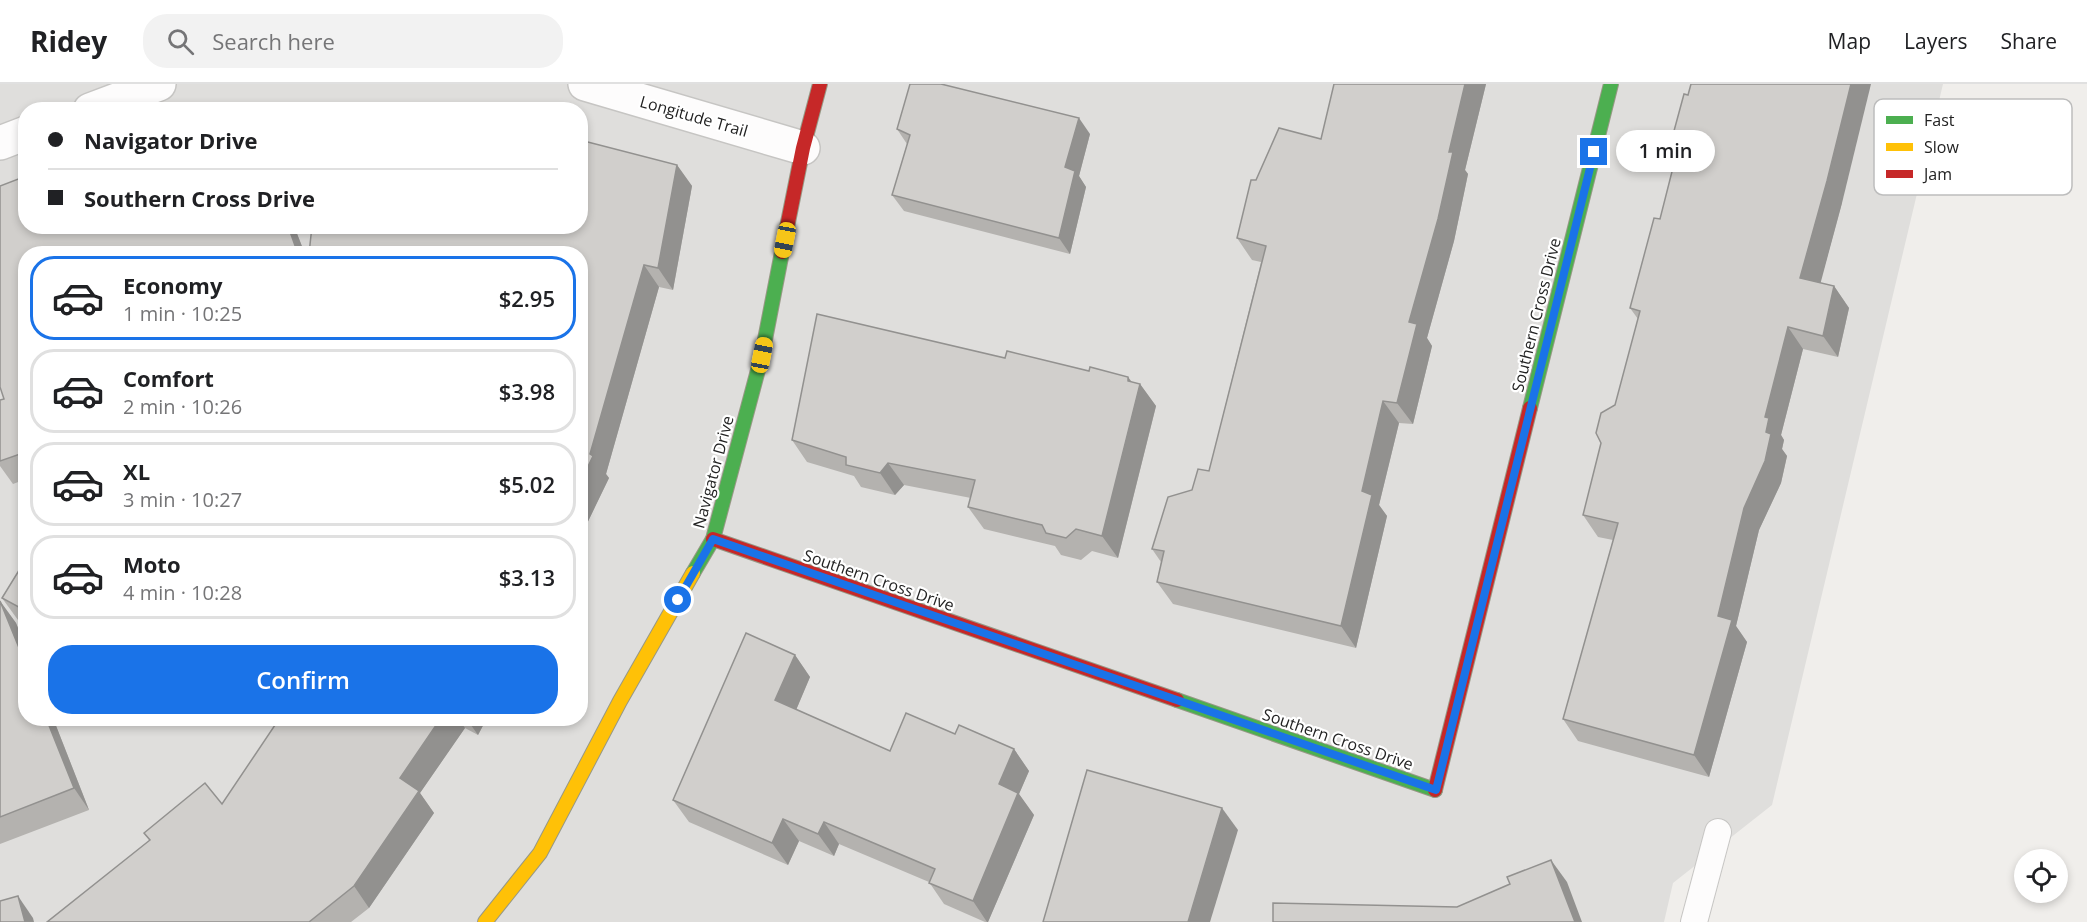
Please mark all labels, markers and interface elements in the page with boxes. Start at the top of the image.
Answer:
search box [143,14,563,68]
text: Ridey [30,22,107,60]
icon: search [164,25,197,58]
text: Search here [212,26,335,56]
text: Map [1828,27,1871,55]
text: Layers [1904,27,1968,55]
text: Share [2001,27,2057,55]
street label: Longitude Trail [637,90,751,142]
legend [1874,99,2072,195]
text: Fast [1924,109,1955,131]
text: Navigator Drive [84,125,258,155]
callout: 1 min [1615,131,1714,173]
text: Slow [1924,136,1959,158]
text: 1 min [1639,137,1693,164]
route end [1580,138,1607,165]
text: Jam [1922,163,1952,185]
text: Southern Cross Drive [84,183,315,213]
car [773,221,797,259]
street label: Southern Cross Drive [1506,236,1566,394]
text: Economy [123,270,222,300]
icon: car [51,271,105,325]
text: $2.95 [499,283,555,313]
text: 1 min · 10:25 [123,300,242,327]
car [750,336,774,374]
text: Comfort [123,363,214,393]
icon: car [51,364,105,418]
text: $3.98 [499,376,555,406]
text: 2 min · 10:26 [123,393,242,420]
street label: Navigator Drive [687,413,739,531]
text: XL [123,456,150,486]
icon: car [51,457,105,511]
text: $5.02 [499,469,555,499]
text: 3 min · 10:27 [123,486,242,513]
street label: Southern Cross Drive [801,544,957,616]
text: Moto [123,549,181,579]
icon: car [51,550,105,604]
text: $3.13 [499,562,555,592]
text: 4 min · 10:28 [123,579,242,606]
route start [664,586,691,613]
button: Confirm [48,645,558,714]
street label: Southern Cross Drive [1260,703,1416,775]
map controls [2014,849,2068,903]
button: locate [2014,849,2068,903]

